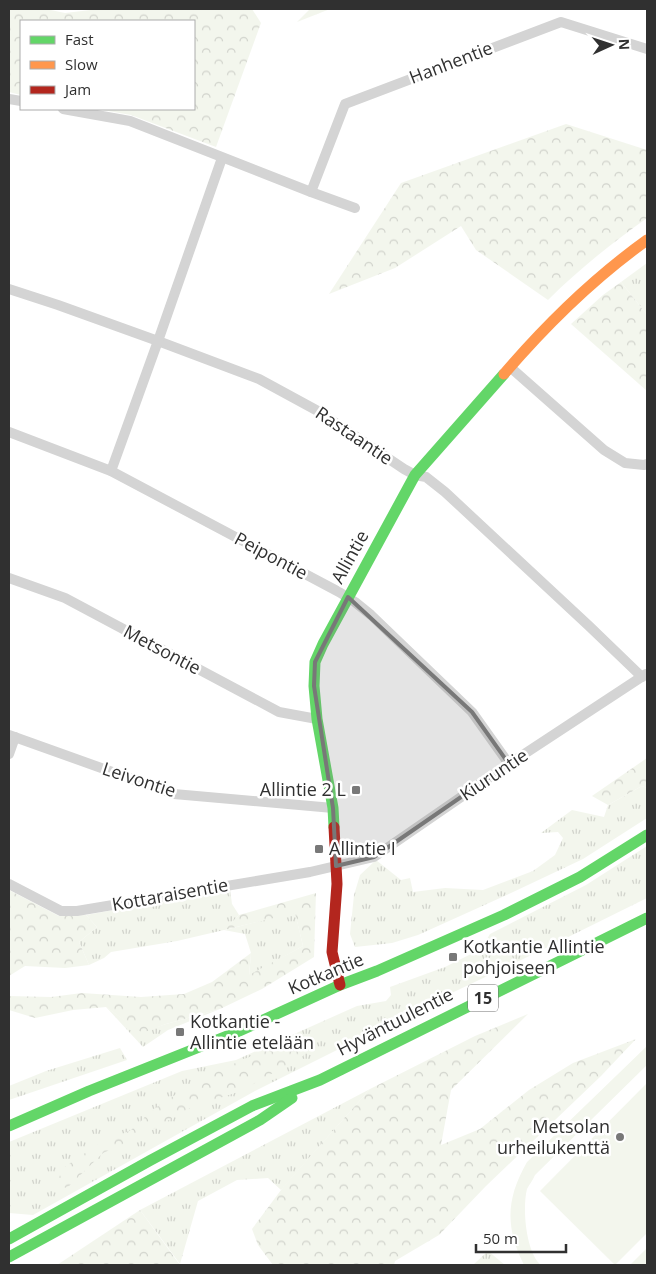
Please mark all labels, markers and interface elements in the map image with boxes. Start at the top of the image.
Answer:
legend [20,20,195,110]
north arrow [586,20,636,70]
text: Fast [65,29,94,49]
street label: Hanhentie [405,35,496,89]
text: N [615,38,634,50]
text: Slow [65,54,98,74]
text: Jam [63,79,91,99]
street label: Rastaantie [311,401,398,470]
street label: Peipontie [231,526,312,584]
street label: Allintie [325,526,373,587]
street label: Metsontie [120,619,205,679]
street label: Kiuruntie [455,743,532,806]
street label: Leivontie [99,756,179,802]
place label: Allintie 2 L [260,777,346,801]
marker: Allintie 2 L [350,784,362,796]
place label: Allintie I [329,836,396,860]
marker: Allintie I [313,843,325,855]
street label: Kottaraisentie [110,872,230,916]
place label: Kotkantie Allintie pohjoiseen [463,934,605,979]
street label: Kotkantie [284,946,367,1000]
marker: Kotkantie Allintie pohjoiseen [447,951,459,963]
street label: Hyväntuulentie [332,981,457,1061]
road number: 15 [468,984,498,1011]
place label: Kotkantie - Allintie etelään [190,1009,314,1054]
marker: Kotkantie - Allintie etelään [174,1026,186,1038]
place label: Metsolan urheilukenttä [497,1114,610,1159]
marker: Metsolan urheilukenttä [614,1131,626,1143]
scale bar [476,1222,566,1254]
text: 50 m [483,1228,518,1248]

